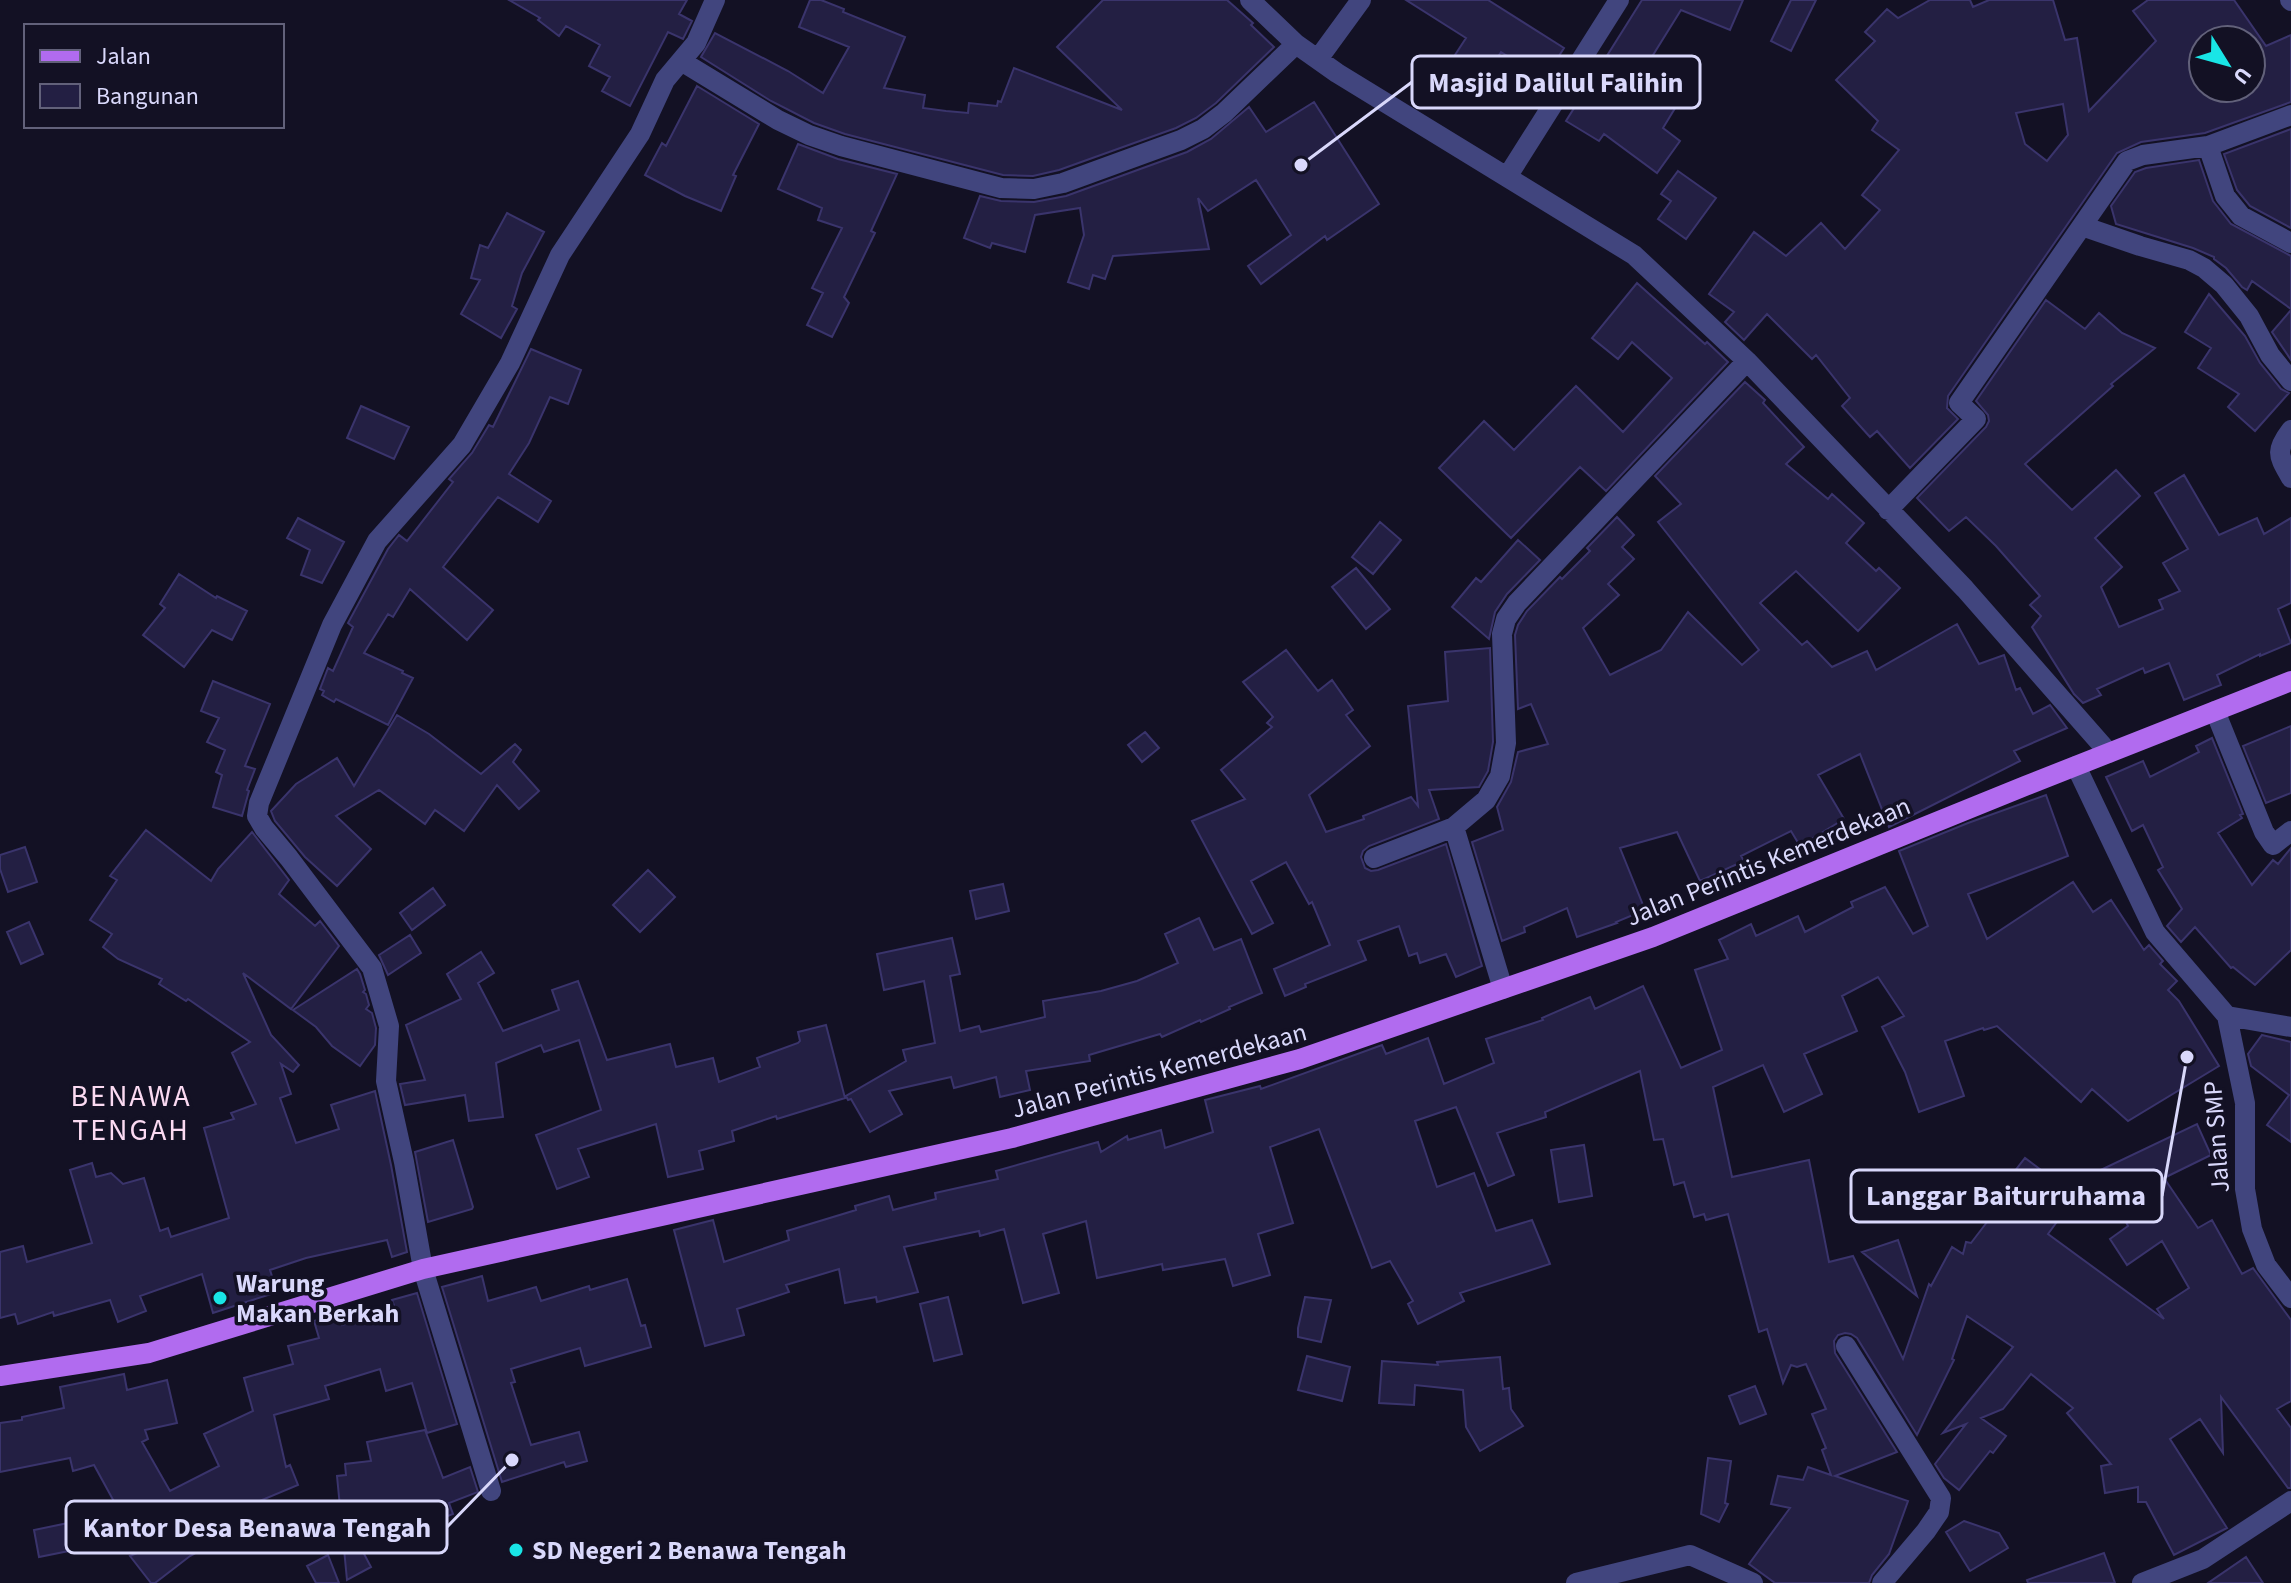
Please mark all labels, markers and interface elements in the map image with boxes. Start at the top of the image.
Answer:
legend [24,24,284,128]
north arrow [2187,24,2267,104]
text: Jalan [96,39,151,74]
callout: Masjid Dalilul Falihin [1412,56,1700,108]
text: U [2225,60,2259,91]
text: Masjid Dalilul Falihin [1428,63,1684,103]
text: Bangunan [96,79,199,114]
street label: Jalan Perintis Kemerdekaan [1620,787,1916,936]
street label: Jalan Perintis Kemerdekaan [1008,1013,1311,1128]
district label: BENAWA TENGAH [70,1075,192,1152]
street label: Jalan SMP [2194,1080,2239,1194]
callout: Langgar Baiturruhama [1851,1170,2162,1222]
text: Langgar Baiturruhama [1866,1176,2146,1216]
place label: Warung Makan Berkah [236,1265,399,1332]
marker: Warung Makan Berkah [211,1289,229,1307]
callout: Kantor Desa Benawa Tengah [66,1501,447,1553]
text: Kantor Desa Benawa Tengah [83,1508,431,1548]
place label: SD Negeri 2 Benawa Tengah [532,1532,847,1569]
marker: SD Negeri 2 Benawa Tengah [507,1541,525,1559]

